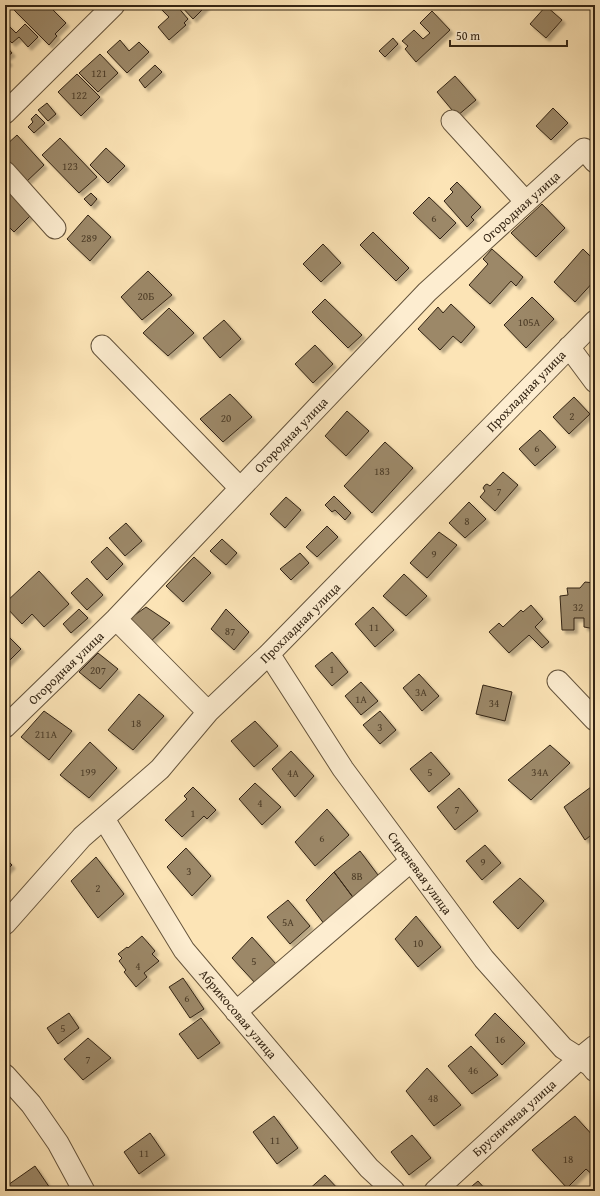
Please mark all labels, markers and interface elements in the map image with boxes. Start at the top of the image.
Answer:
scale bar [450,22,567,48]
text: 50 m [456,27,480,44]
house number: 121 [91,65,107,81]
house number: 122 [71,87,87,103]
house number: 123 [62,158,78,174]
street label: Огородная улица [478,166,565,247]
house number: 6 [431,210,437,226]
house number: 289 [81,230,97,246]
house number: 20Б [138,288,154,304]
house number: 105А [518,314,541,330]
street label: Прохладная улица [482,345,571,436]
street label: Огородная улица [250,392,333,477]
house number: 2 [569,408,575,424]
house number: 20 [221,410,231,426]
house number: 6 [534,440,540,456]
house number: 183 [374,463,390,479]
house number: 7 [496,483,502,499]
house number: 8 [464,513,470,529]
house number: 9 [431,546,437,562]
street label: Прохладная улица [255,578,345,668]
house number: 32 [573,599,583,615]
house number: 11 [369,619,379,635]
house number: 87 [225,623,235,639]
street label: Огородная улица [24,626,109,709]
house number: 1 [329,661,335,677]
house number: 207 [90,662,106,678]
house number: 3А [415,684,427,700]
house number: 1А [355,691,367,707]
house number: 34 [489,695,499,711]
house number: 18 [131,715,141,731]
house number: 3 [377,719,383,735]
house number: 211А [35,726,58,742]
house number: 199 [80,764,96,780]
house number: 5 [427,764,433,780]
house number: 34А [531,764,549,780]
house number: 4А [287,765,299,781]
house number: 4 [257,795,263,811]
house number: 7 [454,801,460,817]
house number: 1 [190,805,196,821]
street label: Сиреневая улица [383,828,457,919]
house number: 6 [319,830,325,846]
house number: 9 [480,854,486,870]
house number: 3 [186,863,192,879]
house number: 8В [351,868,363,884]
house number: 2 [95,880,101,896]
house number: 5А [282,914,294,930]
house number: 10 [413,935,423,951]
house number: 5 [251,953,257,969]
house number: 4 [135,958,141,974]
street label: Абрикосовая улица [195,965,282,1064]
house number: 6 [184,990,190,1006]
house number: 5 [60,1020,66,1036]
house number: 16 [495,1031,505,1047]
house number: 7 [85,1051,91,1067]
house number: 46 [468,1062,478,1078]
street label: Брусничная улица [468,1075,561,1161]
house number: 48 [428,1090,438,1106]
house number: 11 [270,1132,280,1148]
house number: 11 [139,1145,149,1161]
house number: 18 [563,1151,573,1167]

